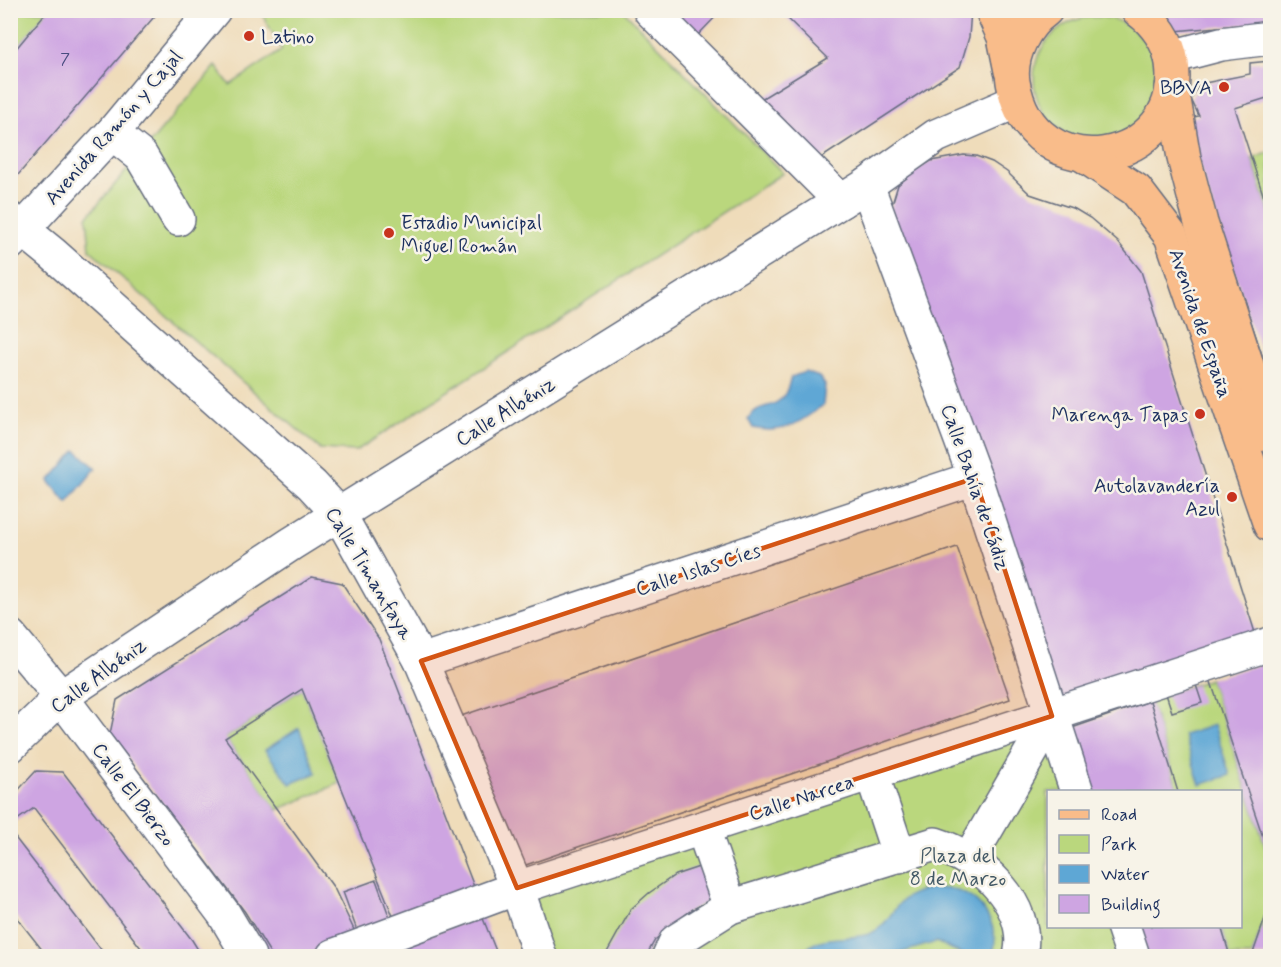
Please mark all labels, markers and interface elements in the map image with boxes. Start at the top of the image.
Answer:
place label: Latino [261,24,314,51]
marker: Latino [242,29,256,43]
street label: Avenida Ramón y Cajal [39,45,189,211]
house number: 7 [60,49,70,70]
place label: BBVA [1160,75,1212,102]
marker: BBVA [1217,80,1231,94]
place label: Estadio Municipal Miguel Román [401,210,542,262]
marker: Estadio Municipal Miguel Román [382,226,396,240]
street label: Avenida de España [1161,245,1238,402]
street label: Calle Albéniz [451,371,561,454]
street label: Calle Bahía de Cádiz [934,401,1016,574]
place label: Marenga Tapas [1052,402,1188,429]
marker: Marenga Tapas [1193,407,1207,421]
place label: Autolavandería Azul [1094,473,1220,523]
marker: Autolavandería Azul [1225,490,1239,504]
street label: Calle Timanfaya [318,502,419,646]
street label: Calle Islas Cíes [632,537,765,603]
street label: Calle Albéniz [45,632,152,720]
street label: Calle El Bierzo [85,738,181,852]
street label: Calle Narcea [746,769,857,828]
legend [1047,790,1242,928]
text: Road [1101,803,1137,827]
text: Park [1101,833,1137,857]
park label: Plaza del 8 de Marzo [910,843,1006,893]
text: Water [1101,863,1150,887]
text: Building [1101,893,1161,919]

